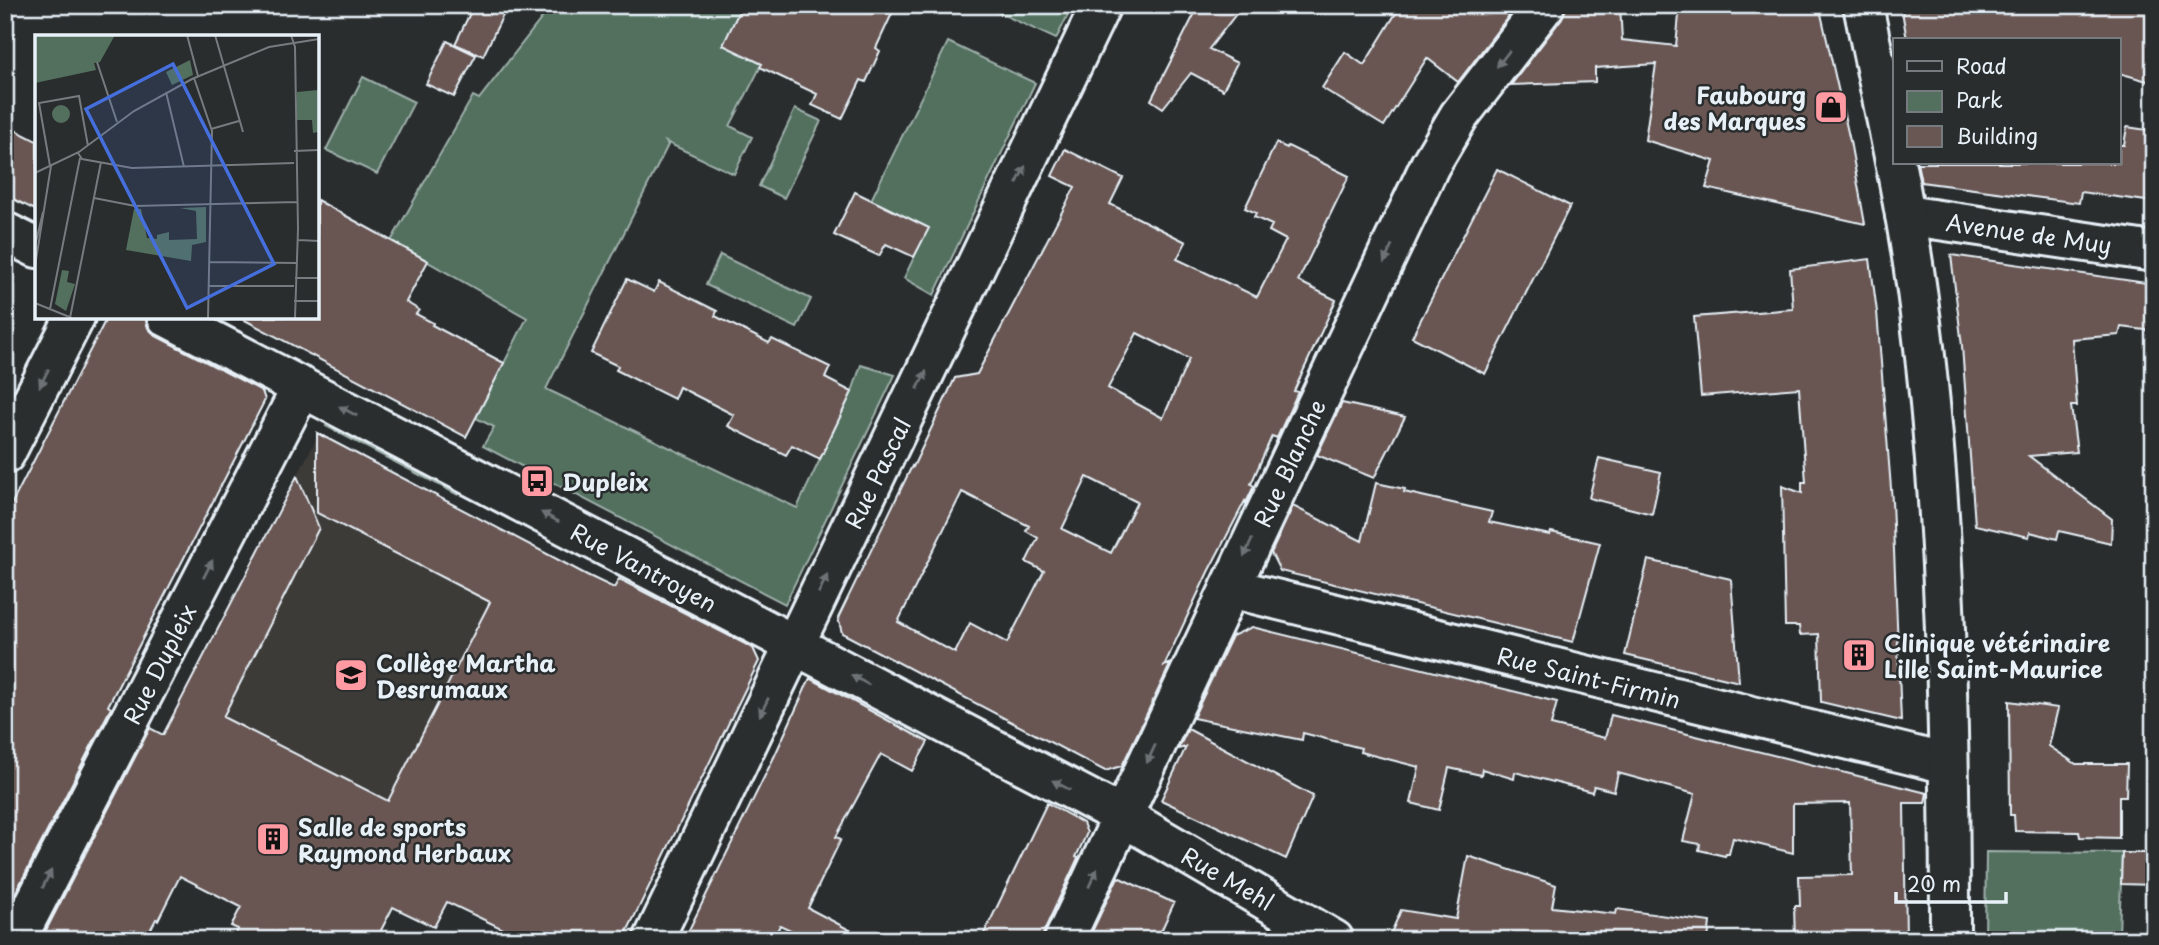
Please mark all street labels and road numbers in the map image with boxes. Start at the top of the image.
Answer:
street label: Avenue de Muy [1944,204,2114,262]
street label: Rue Blanche [1244,393,1334,533]
street label: Rue Pascal [835,411,919,535]
street label: Rue Vantroyen [565,514,723,620]
street label: Rue Dupleix [114,598,204,730]
street label: Rue Saint-Firmin [1494,637,1684,717]
street label: Rue Mehl [1175,837,1281,919]

